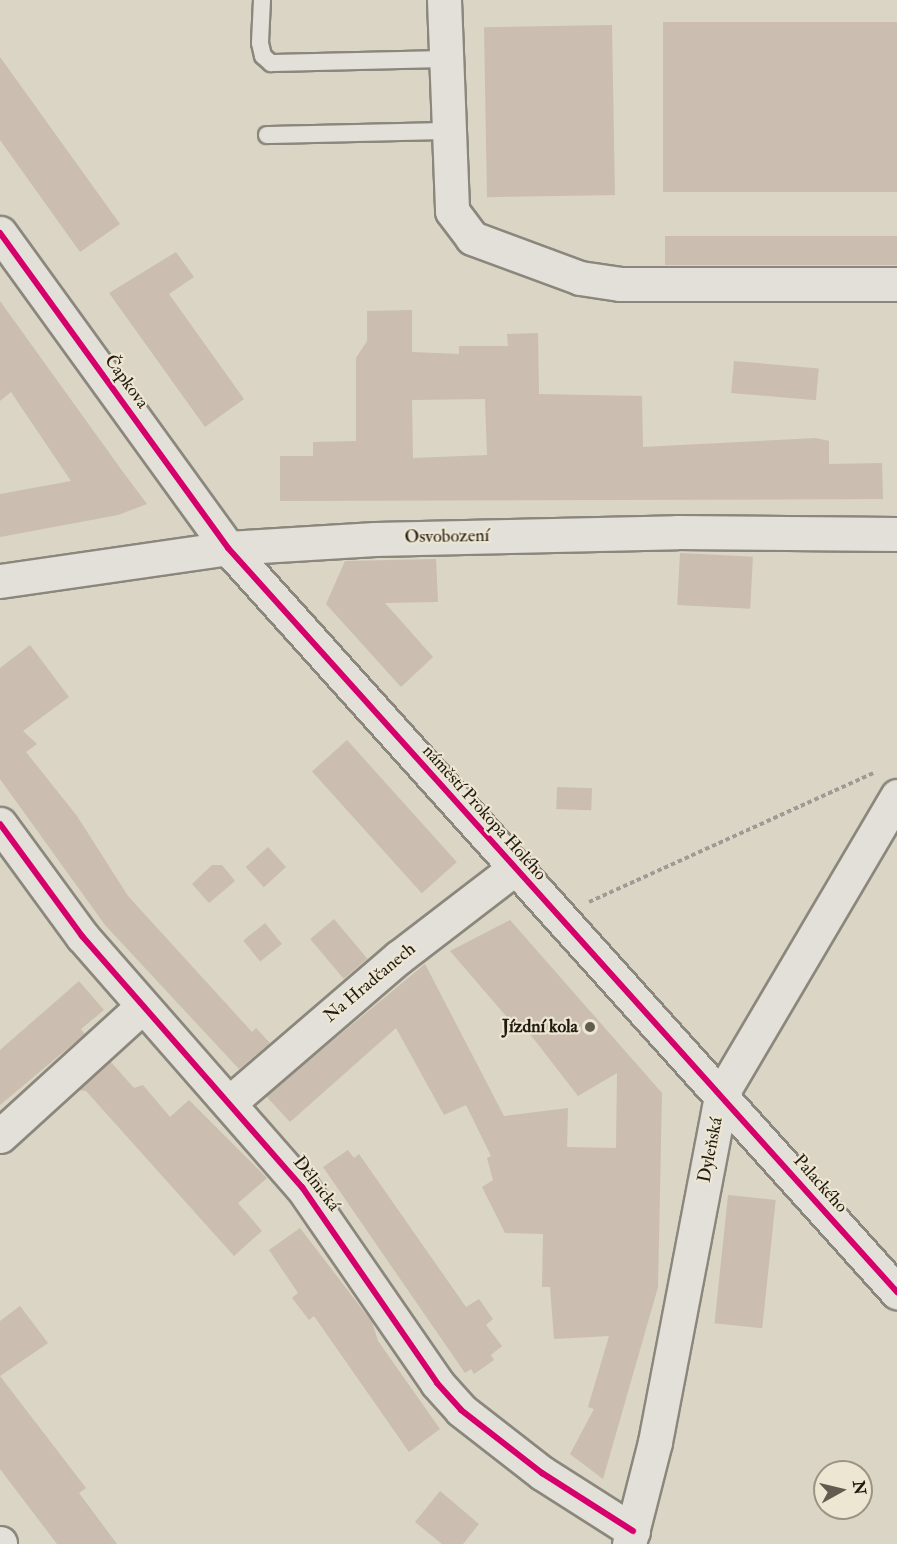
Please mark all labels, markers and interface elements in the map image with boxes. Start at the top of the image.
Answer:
street label: Čapkova [99,351,153,413]
street label: Osvobození [404,525,490,549]
street label: náměstí Prokopa Holého [417,741,551,885]
street label: Na Hradčanech [320,938,420,1028]
place label: Jízdní kola [502,1016,578,1038]
marker: Jízdní kola [583,1020,597,1034]
street label: Dyleňská [694,1116,728,1184]
street label: Palackého [788,1150,852,1218]
street label: Dělnická [288,1152,344,1216]
north arrow [813,1460,873,1520]
text: N [848,1479,870,1496]

